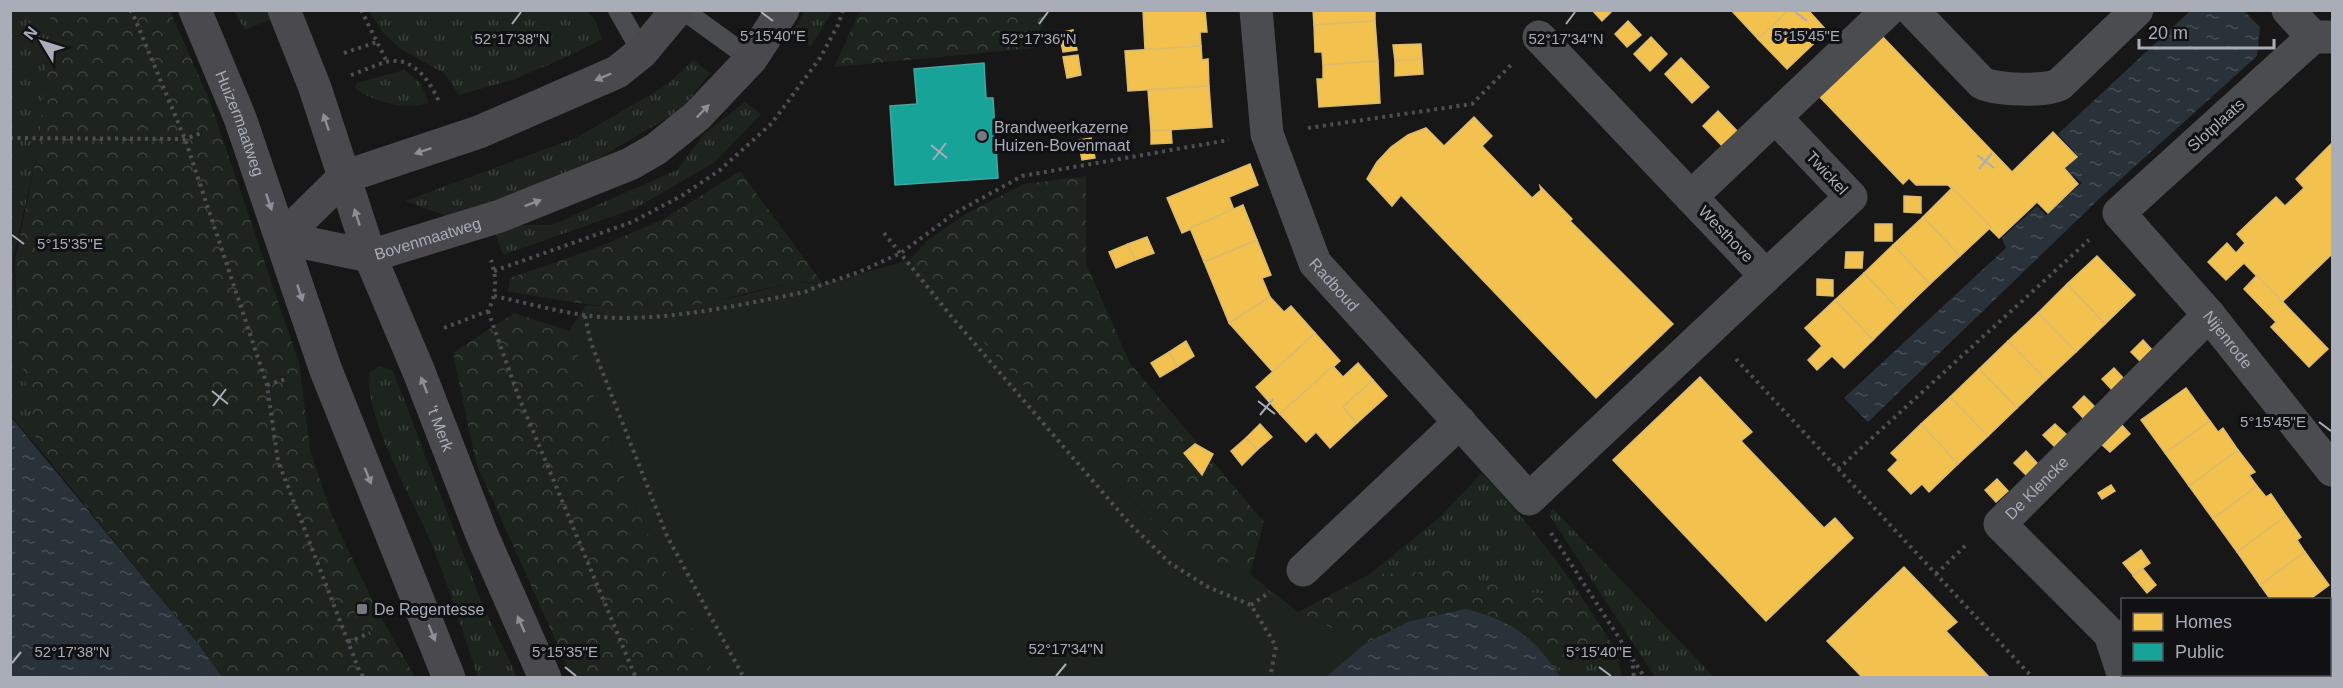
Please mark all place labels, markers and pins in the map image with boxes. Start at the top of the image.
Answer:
place label: Brandweerkazerne Huizen-Bovenmaat [994,119,1131,154]
marker: Brandweerkazerne Huizen-Bovenmaat [975,129,989,143]
place label: De Regentesse [374,601,484,618]
marker: De Regentesse [355,602,369,616]

